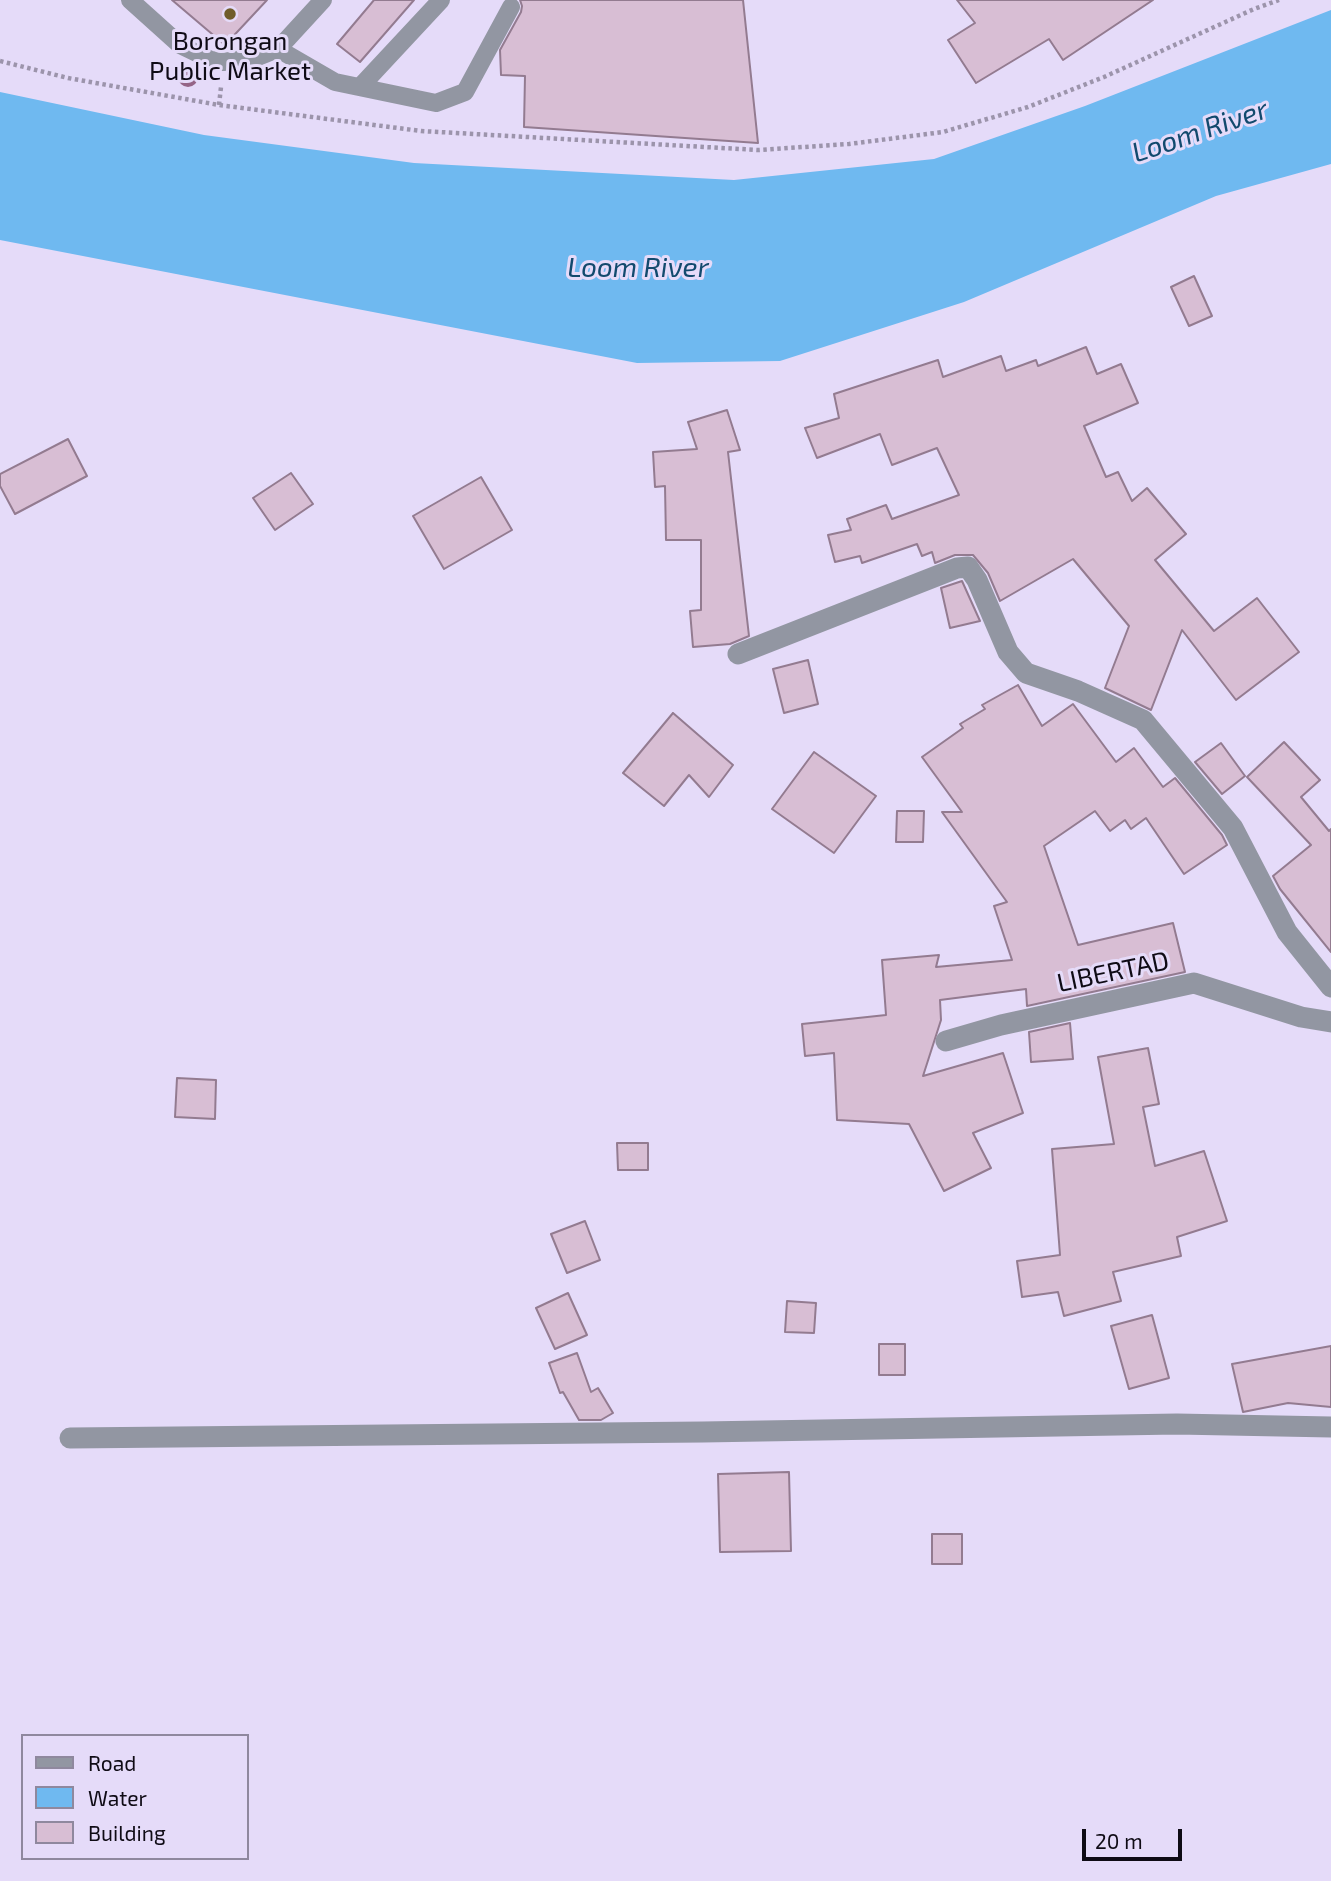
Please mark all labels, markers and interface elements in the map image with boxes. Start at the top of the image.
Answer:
marker: Borongan Public Market [222,6,238,22]
place label: Borongan Public Market [149,25,311,86]
water label: Loom River [1128,92,1272,170]
water label: Loom River [567,251,709,285]
street label: LIBERTAD [1054,945,1172,999]
legend [21,1734,248,1860]
text: Road [88,1750,136,1775]
text: Water [88,1785,147,1810]
scale bar [1086,1814,1186,1858]
text: Building [88,1820,166,1845]
text: 20 m [1095,1828,1143,1853]

